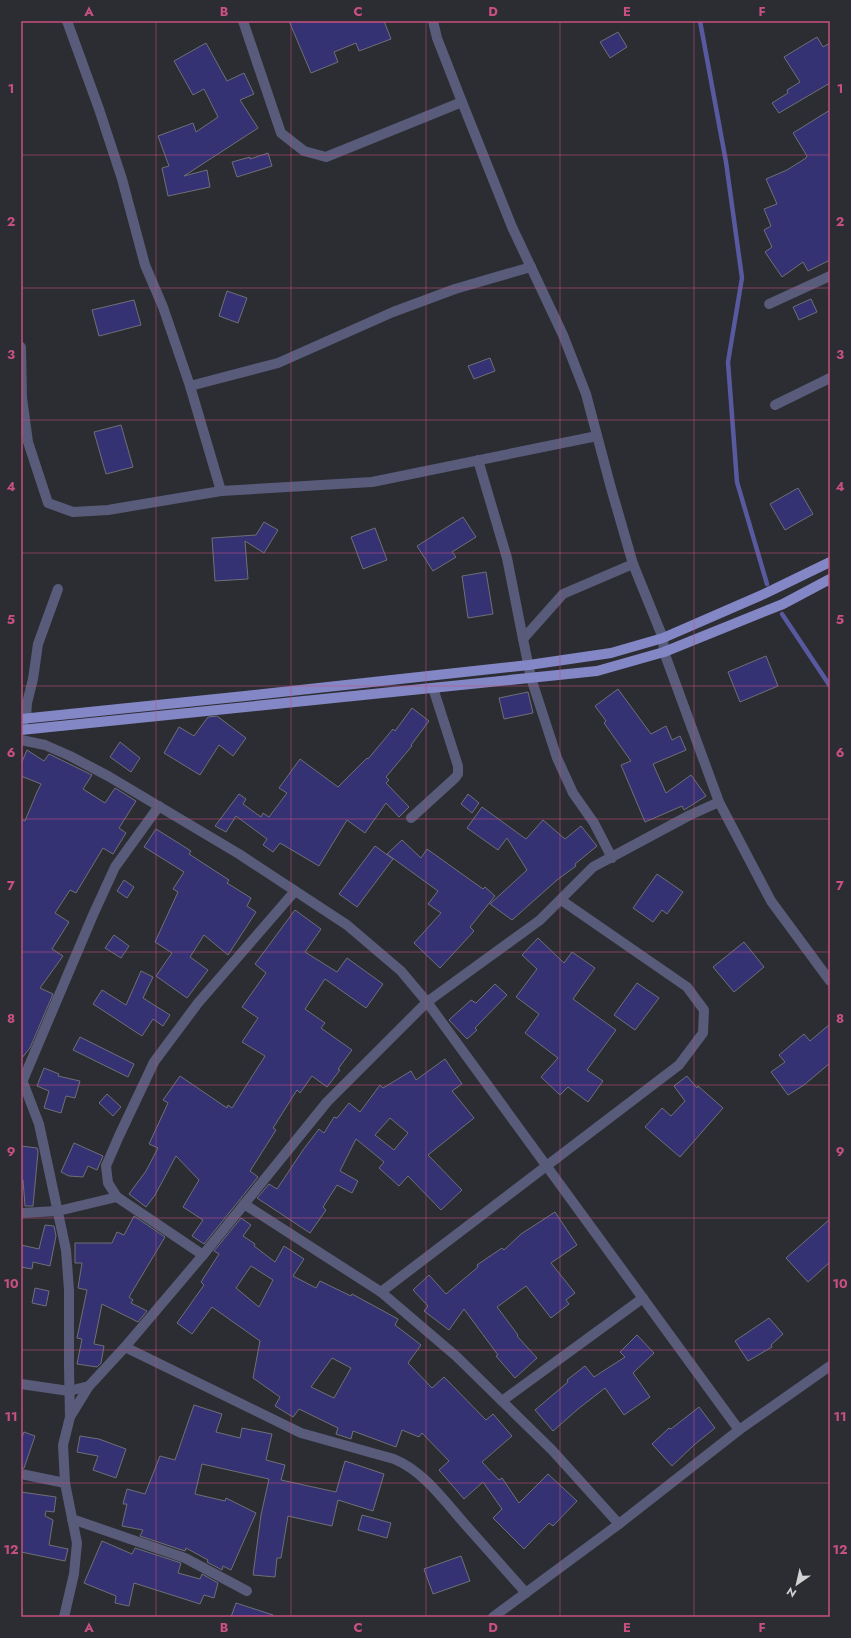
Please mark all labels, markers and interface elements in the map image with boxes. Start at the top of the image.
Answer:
text: A [83,2,94,21]
text: B [220,2,229,21]
text: C [353,2,363,21]
text: D [488,2,498,21]
text: E [623,2,631,21]
text: F [758,2,766,21]
text: 1 [8,79,14,98]
text: 1 [837,79,843,98]
text: 2 [7,212,15,231]
text: 2 [836,212,844,231]
text: 3 [7,345,15,364]
text: 3 [836,345,844,364]
text: 4 [6,477,16,496]
text: 4 [835,477,845,496]
text: 5 [7,610,15,629]
text: 5 [836,610,844,629]
text: 6 [7,743,16,762]
text: 6 [836,743,845,762]
text: 7 [7,876,15,895]
text: 7 [836,876,844,895]
text: 8 [7,1009,15,1028]
text: 8 [836,1009,844,1028]
text: 9 [7,1142,16,1161]
text: 9 [836,1142,845,1161]
text: 10 [3,1274,19,1293]
text: 10 [832,1274,848,1293]
text: 11 [4,1407,18,1426]
text: 11 [833,1407,847,1426]
text: 12 [3,1540,19,1559]
text: 12 [832,1540,848,1559]
north arrow [777,1564,817,1604]
text: N [783,1583,800,1601]
text: A [83,1618,94,1637]
text: B [220,1618,229,1637]
text: C [353,1618,363,1637]
text: D [488,1618,498,1637]
text: E [623,1618,631,1637]
text: F [758,1618,766,1637]

